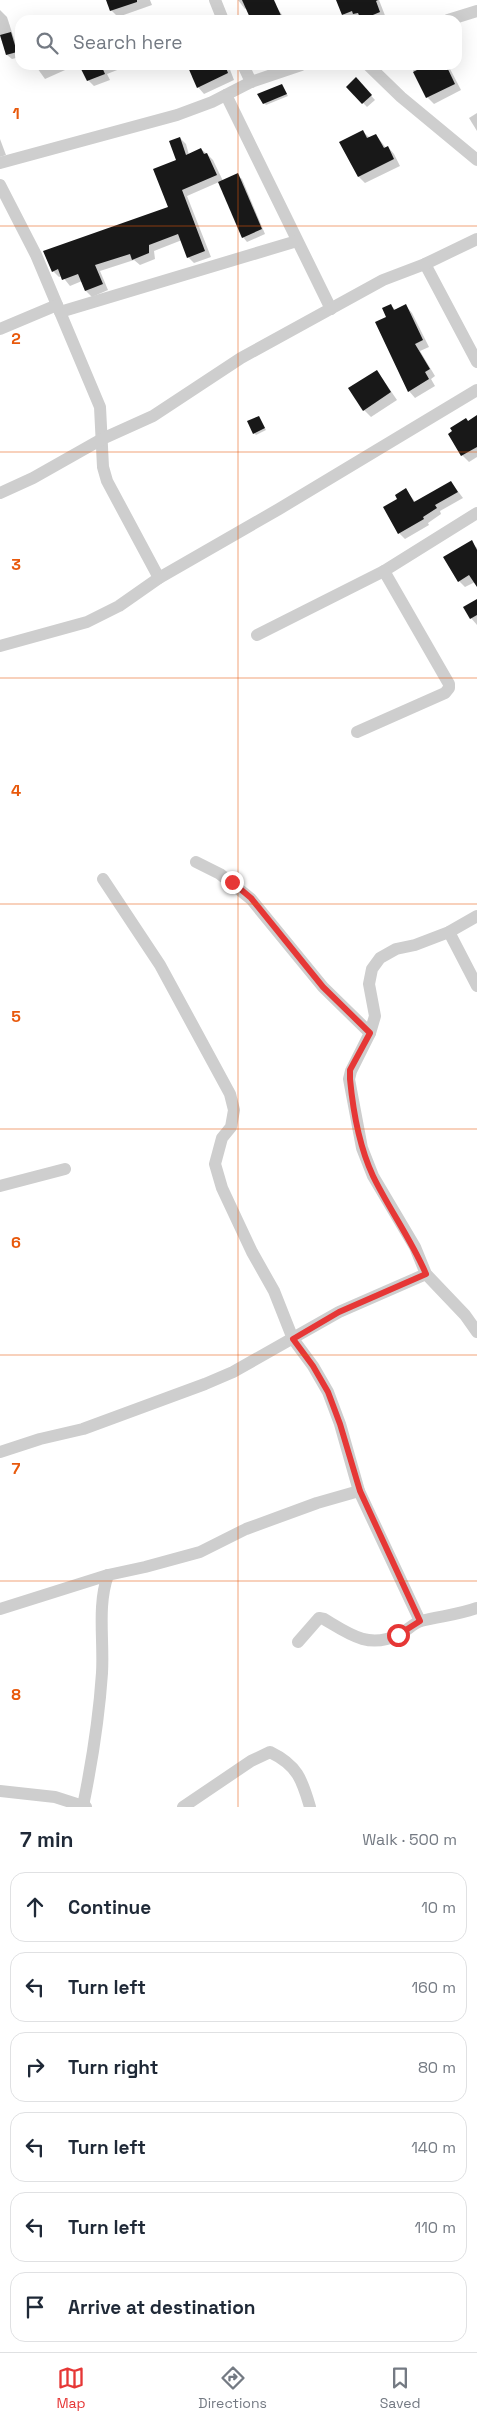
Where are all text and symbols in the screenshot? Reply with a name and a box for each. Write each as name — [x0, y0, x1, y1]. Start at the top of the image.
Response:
search box — [15, 15, 462, 70]
icon: search — [33, 29, 61, 57]
text: Search here — [73, 30, 183, 55]
text: 1 — [12, 103, 20, 124]
text: 2 — [11, 328, 21, 349]
text: 3 — [11, 554, 21, 575]
text: 4 — [11, 780, 21, 801]
route end — [221, 871, 244, 894]
text: 5 — [11, 1006, 21, 1027]
text: 6 — [11, 1232, 21, 1253]
text: 7 — [12, 1458, 21, 1479]
route start — [387, 1624, 410, 1647]
text: 8 — [11, 1684, 21, 1705]
text: 7 min — [20, 1826, 73, 1853]
text: Walk · 500 m — [362, 1829, 457, 1850]
icon: ahead — [21, 1893, 49, 1921]
text: Continue — [68, 1895, 151, 1920]
text: 10 m — [421, 1897, 456, 1918]
icon: left — [21, 1973, 49, 2001]
text: Turn left — [68, 1975, 146, 2000]
text: 160 m — [411, 1977, 456, 1998]
icon: right — [21, 2053, 49, 2081]
text: Turn right — [68, 2055, 158, 2080]
text: 80 m — [418, 2057, 456, 2078]
icon: left — [21, 2133, 49, 2161]
text: Turn left — [68, 2135, 146, 2160]
text: 140 m — [411, 2137, 456, 2158]
icon: left — [21, 2213, 49, 2241]
text: Turn left — [68, 2215, 146, 2240]
text: 110 m — [414, 2217, 456, 2238]
icon: arrive — [21, 2293, 49, 2321]
text: Arrive at destination — [68, 2295, 256, 2320]
tab: Map — [56, 2364, 86, 2412]
tab: Directions — [198, 2364, 267, 2412]
tab: Saved — [380, 2364, 421, 2412]

